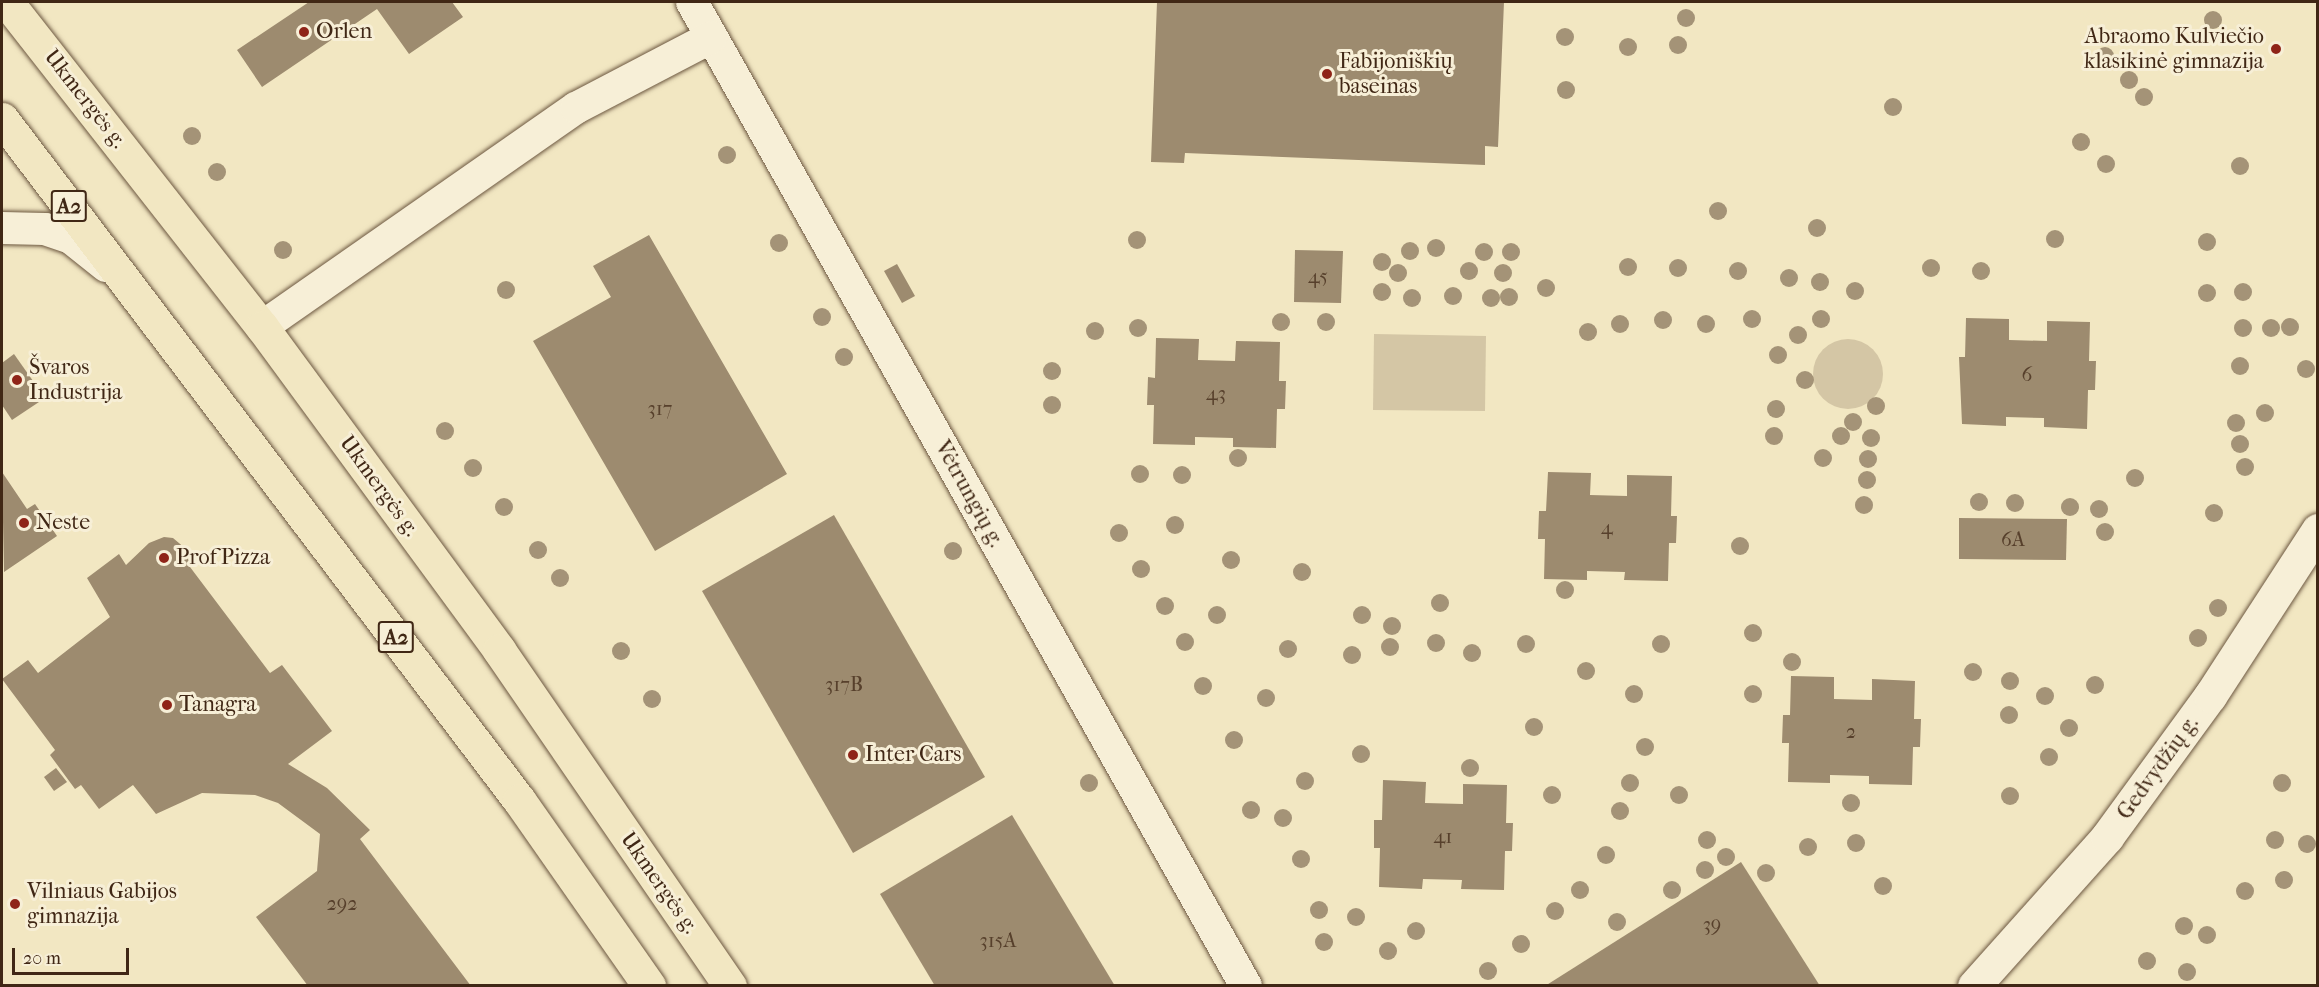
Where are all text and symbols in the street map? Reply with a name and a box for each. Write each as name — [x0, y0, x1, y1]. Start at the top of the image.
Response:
place label: Orlen — [316, 19, 372, 45]
place label: Abraomo Kulviečio klasikinė gimnazija — [2084, 23, 2264, 74]
marker: Orlen — [297, 25, 311, 39]
marker: Abraomo Kulviečio klasikinė gimnazija — [2269, 42, 2283, 56]
street label: Ukmergės g. — [38, 44, 132, 154]
place label: Fabijoniškių baseinas — [1339, 48, 1453, 100]
marker: Fabijoniškių baseinas — [1320, 67, 1334, 81]
road number: A2 — [50, 188, 88, 224]
house number: 45 — [1308, 264, 1328, 288]
place label: Švaros Industrija — [29, 354, 122, 406]
house number: 6 — [2022, 362, 2032, 386]
marker: Švaros Industrija — [10, 373, 24, 387]
house number: 43 — [1206, 381, 1226, 405]
house number: 317 — [648, 396, 672, 420]
street label: Ukmergės g. — [334, 430, 424, 542]
street label: Vėtrungių g. — [929, 436, 1009, 552]
place label: Neste — [36, 510, 90, 536]
house number: 4 — [1601, 515, 1613, 539]
marker: Neste — [17, 516, 31, 530]
house number: 6A — [2001, 527, 2025, 551]
place label: ProfPizza — [176, 545, 270, 571]
marker: ProfPizza — [157, 551, 171, 565]
road number: A2 — [376, 619, 416, 655]
house number: 317B — [825, 672, 863, 696]
place label: Tanagra — [179, 692, 257, 718]
marker: Tanagra — [160, 698, 174, 712]
street label: Gedvydžių g. — [2112, 711, 2204, 825]
house number: 2 — [1846, 719, 1856, 743]
place label: Inter Cars — [865, 742, 961, 768]
marker: Inter Cars — [846, 748, 860, 762]
house number: 41 — [1434, 824, 1452, 848]
street label: Ukmergės g. — [614, 827, 704, 939]
place label: Vilniaus Gabijos gimnazija — [27, 878, 177, 930]
house number: 292 — [326, 891, 358, 915]
marker: Vilniaus Gabijos gimnazija — [8, 897, 22, 911]
house number: 39 — [1703, 912, 1721, 936]
house number: 315A — [980, 928, 1016, 952]
scale bar — [15, 936, 132, 974]
text: 20 m — [23, 948, 61, 969]

